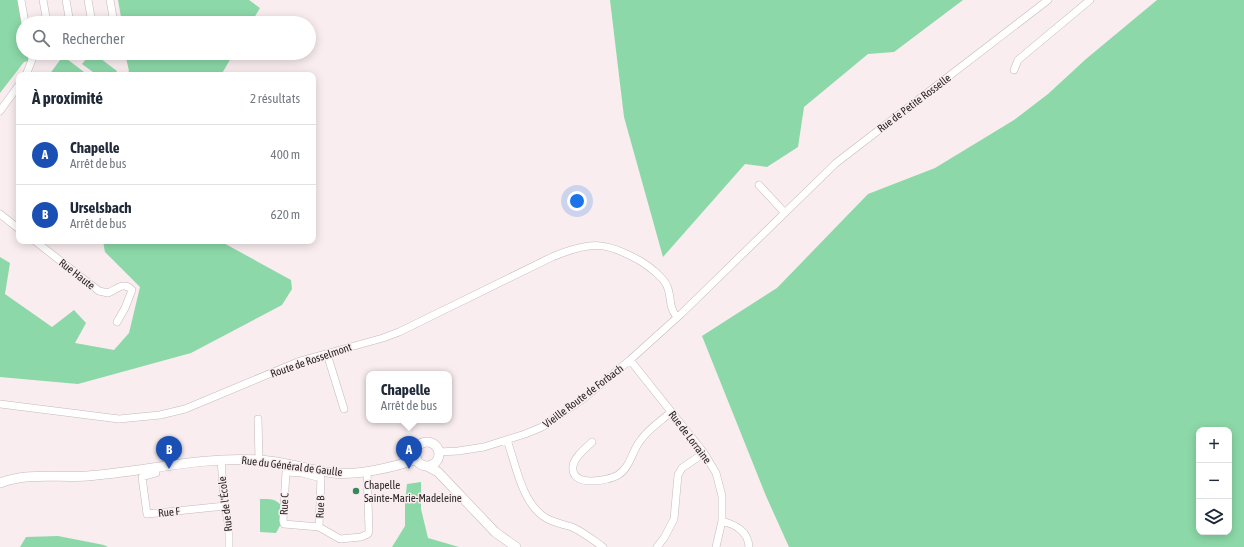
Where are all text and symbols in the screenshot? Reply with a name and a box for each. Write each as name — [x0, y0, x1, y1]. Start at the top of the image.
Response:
search box — [16, 16, 316, 60]
icon: search — [30, 27, 52, 49]
text: Rechercher — [62, 30, 124, 47]
street label: Rue de Petite Rosselle — [875, 72, 953, 134]
text: À proximité — [32, 88, 103, 108]
text: 2 résultats — [250, 91, 300, 106]
text: Chapelle — [70, 139, 120, 156]
text: A — [42, 147, 48, 162]
text: 400 m — [271, 147, 300, 162]
text: Arrêt de bus — [70, 156, 126, 171]
your location — [567, 191, 587, 211]
text: Urselsbach — [70, 199, 132, 216]
text: B — [42, 207, 48, 222]
text: 620 m — [271, 207, 300, 222]
text: Arrêt de bus — [70, 216, 126, 231]
street label: Rue Haute — [57, 256, 97, 292]
street label: Route de Rosselmont — [269, 340, 353, 380]
street label: Vieille Route de Forbach — [541, 362, 625, 430]
popup — [366, 371, 452, 423]
text: Chapelle — [381, 381, 430, 398]
text: Arrêt de bus — [381, 398, 437, 413]
street label: Rue de Lorraine — [666, 408, 714, 466]
map controls — [1196, 427, 1232, 535]
button: + — [1196, 427, 1232, 463]
pin: B — [156, 436, 182, 469]
pin: A — [396, 436, 422, 469]
street label: Rue du Général de Gaulle — [241, 454, 343, 478]
button: − — [1196, 463, 1232, 499]
street label: Rue de l'École — [216, 476, 234, 532]
place label: Chapelle Sainte-Marie-Madeleine — [364, 479, 462, 504]
marker: Chapelle Sainte-Marie-Madeleine — [351, 486, 361, 496]
street label: Rue C — [277, 493, 291, 515]
street label: Rue B — [314, 495, 326, 518]
button: layers — [1196, 499, 1232, 535]
street label: Rue F — [158, 505, 181, 519]

